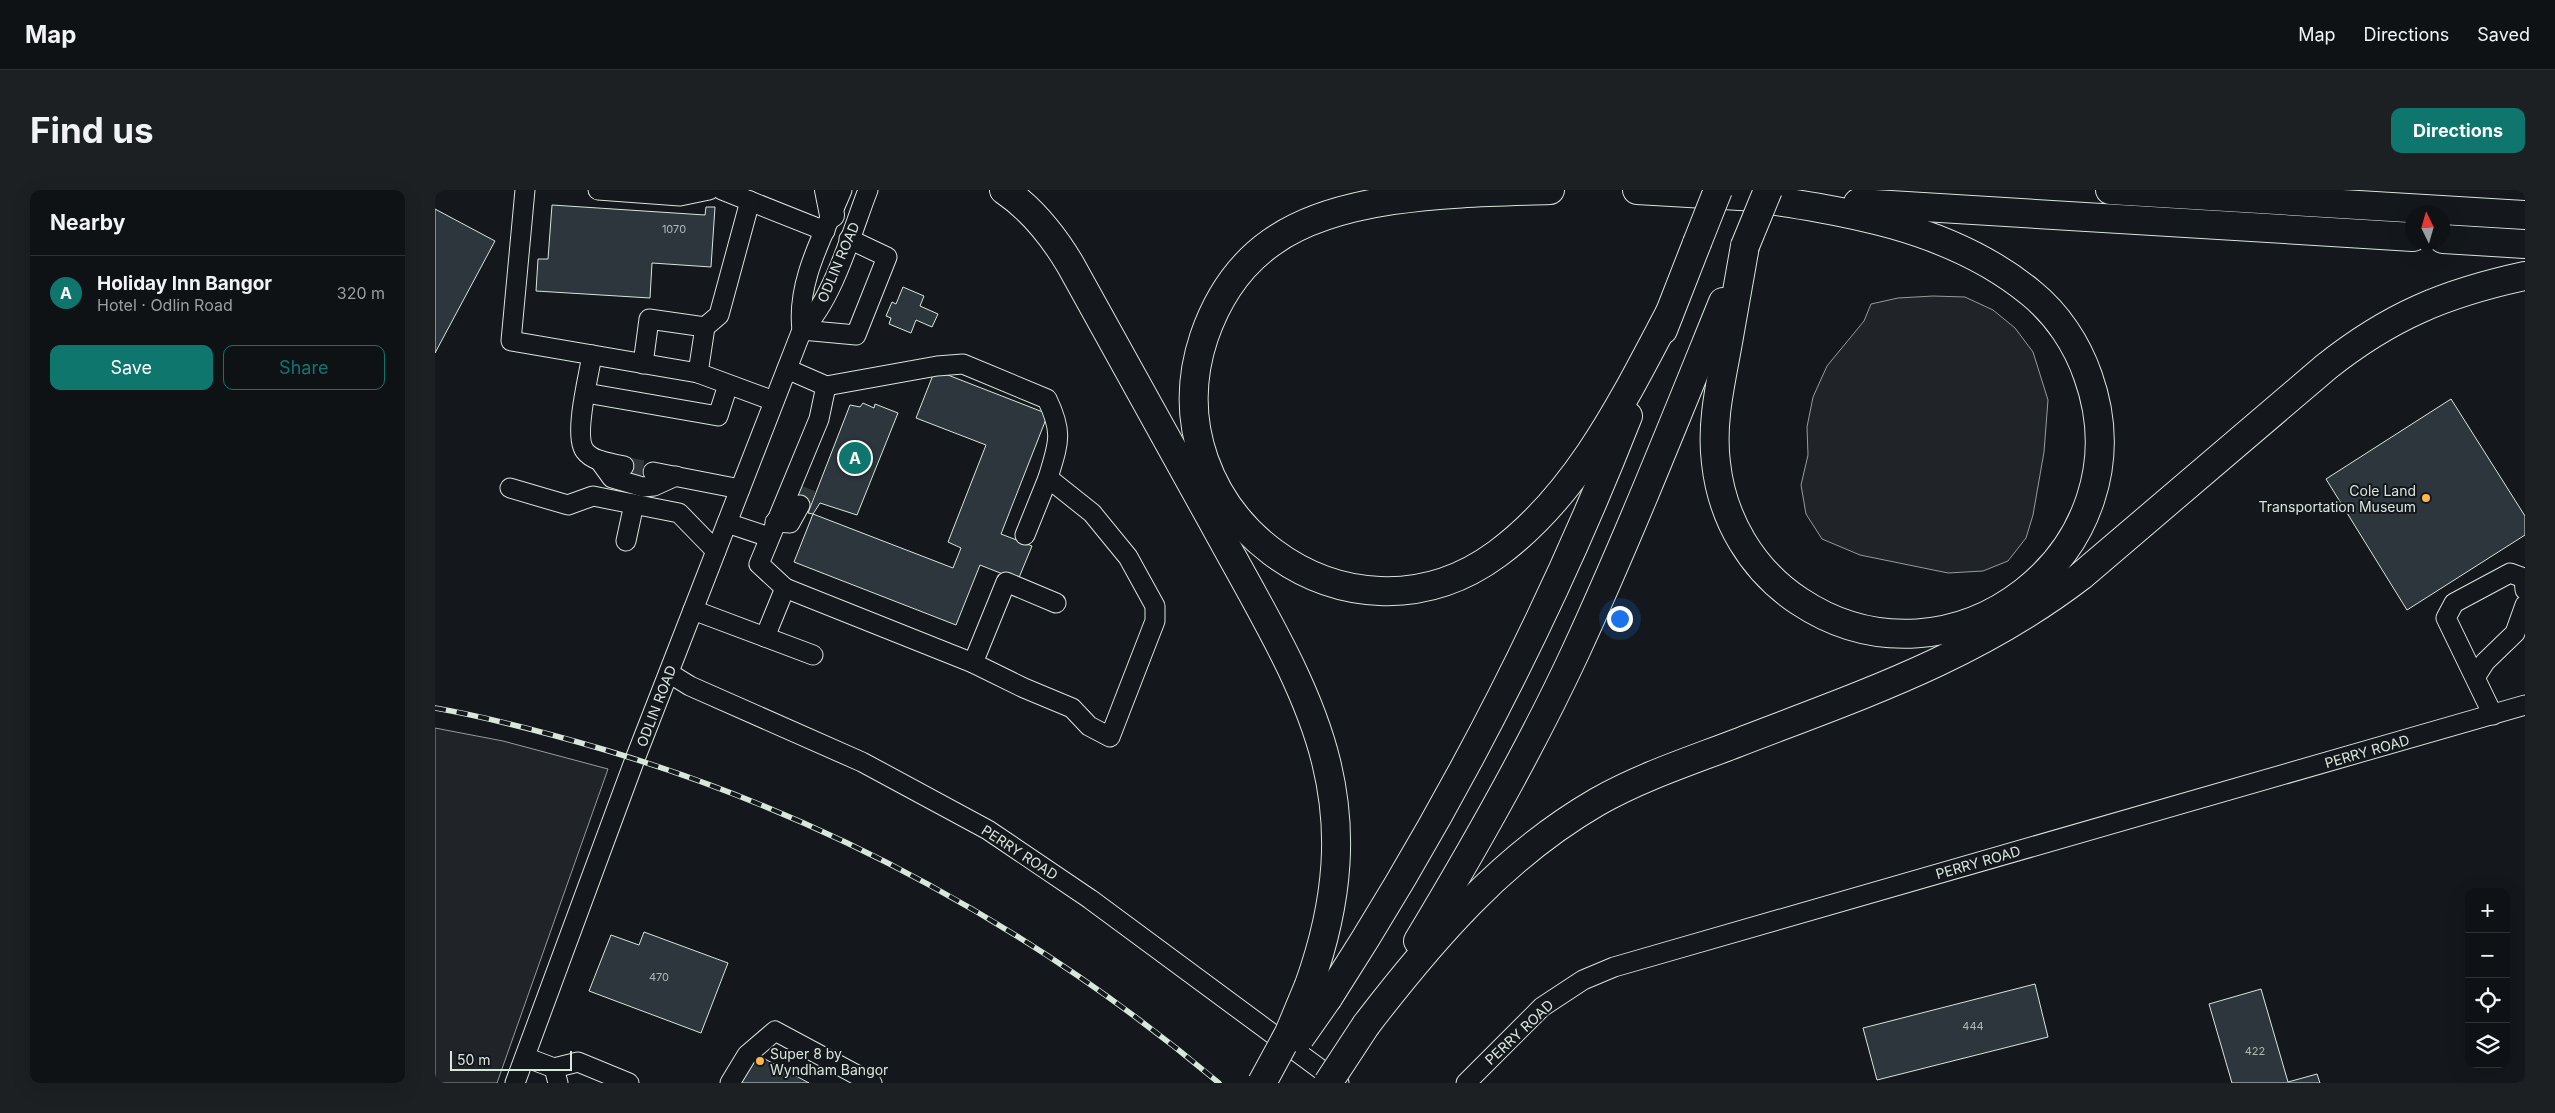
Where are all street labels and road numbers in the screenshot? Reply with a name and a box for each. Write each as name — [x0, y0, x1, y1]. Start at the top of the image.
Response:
street label: ODLIN ROAD — [813, 219, 863, 305]
street label: ODLIN ROAD — [633, 663, 679, 749]
street label: PERRY ROAD — [2323, 731, 2411, 771]
street label: PERRY ROAD — [979, 821, 1061, 883]
street label: PERRY ROAD — [1934, 842, 2022, 882]
street label: PERRY ROAD — [1481, 996, 1557, 1068]

